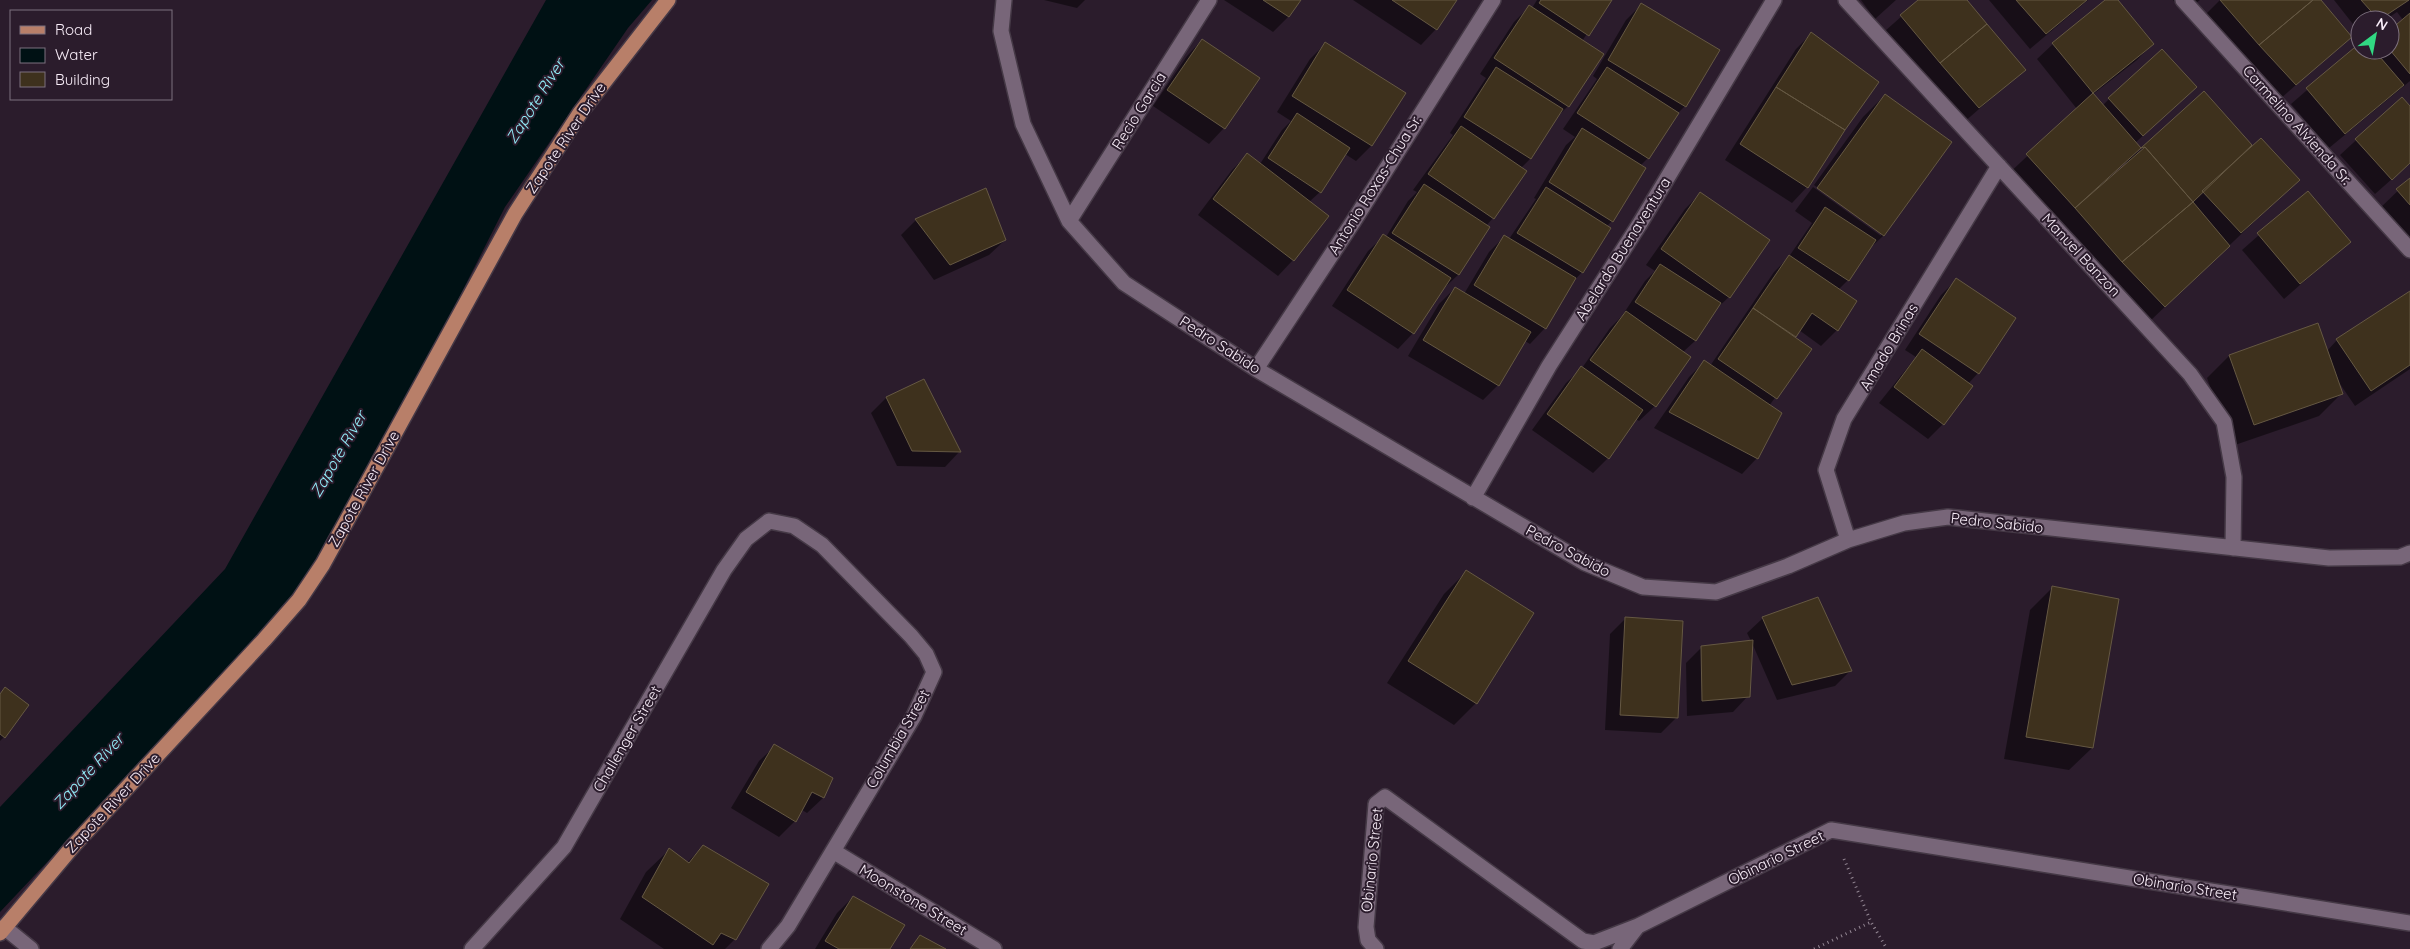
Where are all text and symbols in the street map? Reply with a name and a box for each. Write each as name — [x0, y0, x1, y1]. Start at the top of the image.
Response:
legend — [10, 10, 172, 100]
north arrow — [2350, 10, 2400, 60]
text: N — [2373, 14, 2391, 34]
text: Road — [55, 20, 92, 39]
text: Water — [55, 45, 98, 64]
water label: Zapote River — [501, 54, 570, 147]
street label: Carmelino Alvienda Sr. — [2239, 61, 2356, 188]
street label: Recio Garcia — [1107, 68, 1170, 153]
text: Building — [55, 70, 110, 89]
street label: Zapote River Drive — [521, 78, 610, 197]
street label: Antonio Roxas-Chua Sr. — [1324, 111, 1425, 258]
street label: Abelardo Buenaventura — [1571, 174, 1674, 324]
street label: Manuel Banzon — [2038, 209, 2125, 300]
street label: Amado Brinas — [1855, 300, 1922, 394]
street label: Pedro Sabido — [1176, 311, 1264, 378]
water label: Zapote River — [305, 406, 372, 501]
street label: Zapote River Drive — [324, 427, 403, 550]
street label: Pedro Sabido — [1950, 508, 2044, 537]
street label: Pedro Sabido — [1523, 520, 1614, 581]
street label: Challenger Street — [588, 682, 665, 795]
street label: Columbia Street — [862, 686, 934, 792]
water label: Zapote River — [48, 728, 129, 813]
street label: Zapote River Drive — [61, 749, 164, 857]
street label: Obinario Street — [1357, 807, 1386, 913]
street label: Obinario Street — [1725, 826, 1827, 889]
street label: Moonstone Street — [856, 860, 971, 939]
street label: Obinario Street — [2132, 869, 2238, 904]

